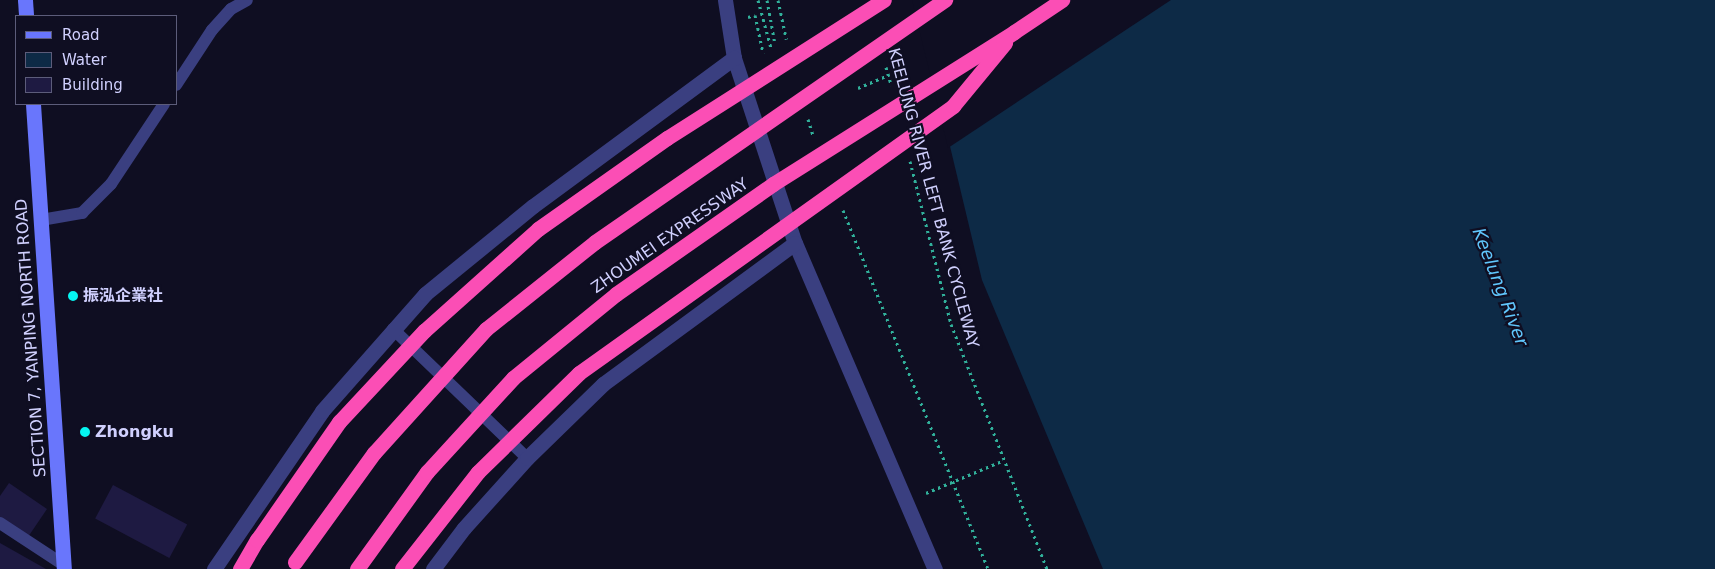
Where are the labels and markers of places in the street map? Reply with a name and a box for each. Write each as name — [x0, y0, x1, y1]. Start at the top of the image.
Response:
place label: 振泓企業社 — [83, 286, 163, 306]
marker: 振泓企業社 — [67, 290, 79, 302]
place label: Zhongku — [95, 422, 174, 442]
marker: Zhongku — [79, 426, 91, 438]

